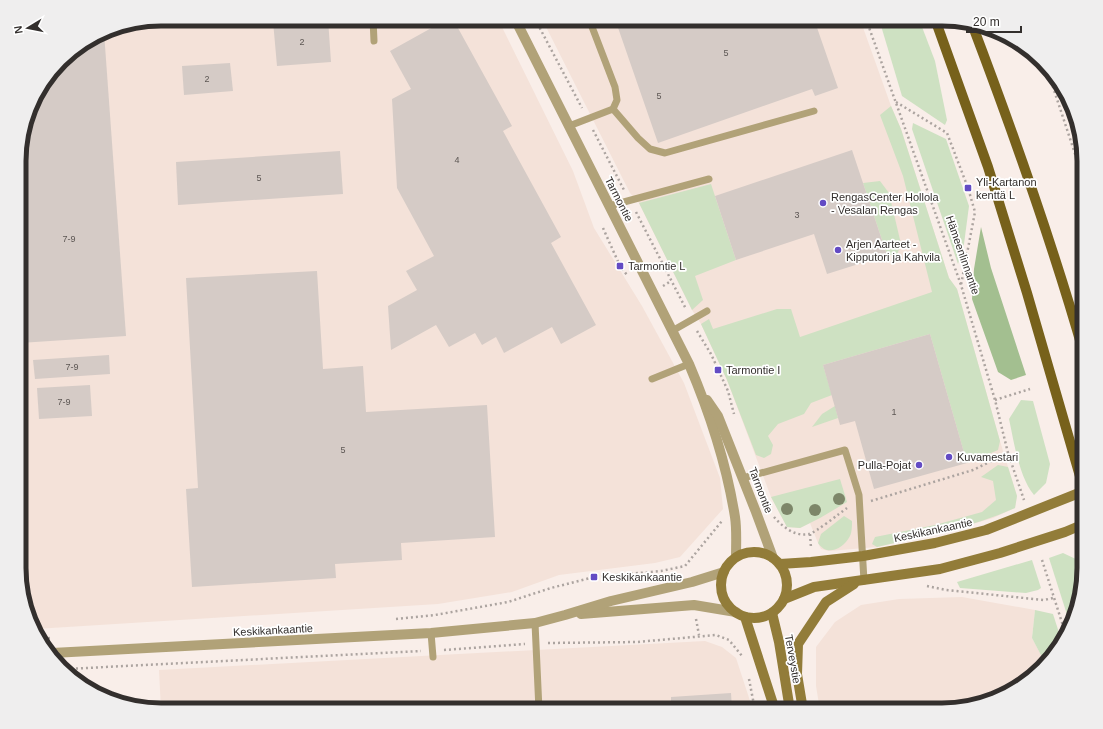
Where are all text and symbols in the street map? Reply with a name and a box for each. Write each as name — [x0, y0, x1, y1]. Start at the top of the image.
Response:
north arrow — [8, 8, 48, 48]
scale bar — [967, 8, 1021, 34]
text: 20 m — [973, 15, 1000, 29]
text: N — [12, 25, 25, 35]
house number: 2 — [299, 37, 305, 47]
house number: 5 — [723, 48, 729, 58]
house number: 2 — [204, 74, 210, 84]
house number: 5 — [656, 91, 662, 101]
house number: 4 — [454, 155, 460, 165]
house number: 5 — [256, 173, 262, 183]
street label: Tarmontie — [603, 175, 635, 223]
place label: Yli-Kartanon kenttä L — [976, 176, 1037, 201]
marker: Yli-Kartanon kenttä L — [963, 183, 973, 193]
place label: RengasCenter Hollola - Vesalan Rengas — [831, 191, 939, 216]
marker: RengasCenter Hollola - Vesalan Rengas — [818, 198, 828, 208]
house number: 3 — [794, 210, 800, 220]
street label: Hämeenlinnantie — [944, 214, 982, 296]
house number: 7-9 — [62, 234, 76, 244]
place label: Arjen Aarteet - Kipputori ja Kahvila — [846, 238, 941, 263]
marker: Arjen Aarteet - Kipputori ja Kahvila — [833, 245, 843, 255]
place label: Tarmontie L — [628, 260, 685, 272]
marker: Tarmontie L — [615, 261, 625, 271]
house number: 7-9 — [65, 362, 79, 372]
place label: Tarmontie I — [726, 364, 780, 376]
marker: Tarmontie I — [713, 365, 723, 375]
house number: 7-9 — [57, 397, 71, 407]
house number: 1 — [891, 407, 897, 417]
house number: 5 — [340, 445, 346, 455]
place label: Kuvamestari — [957, 451, 1018, 463]
marker: Kuvamestari — [944, 452, 954, 462]
place label: Pulla-Pojat — [858, 459, 911, 471]
marker: Pulla-Pojat — [914, 460, 924, 470]
street label: Tarmontie — [747, 465, 775, 515]
street label: Keskikankaantie — [893, 516, 973, 544]
place label: Keskikankaantie — [602, 571, 682, 583]
marker: Keskikankaantie — [589, 572, 599, 582]
street label: Keskikankaantie — [233, 622, 313, 638]
street label: Terveystie — [783, 634, 803, 684]

